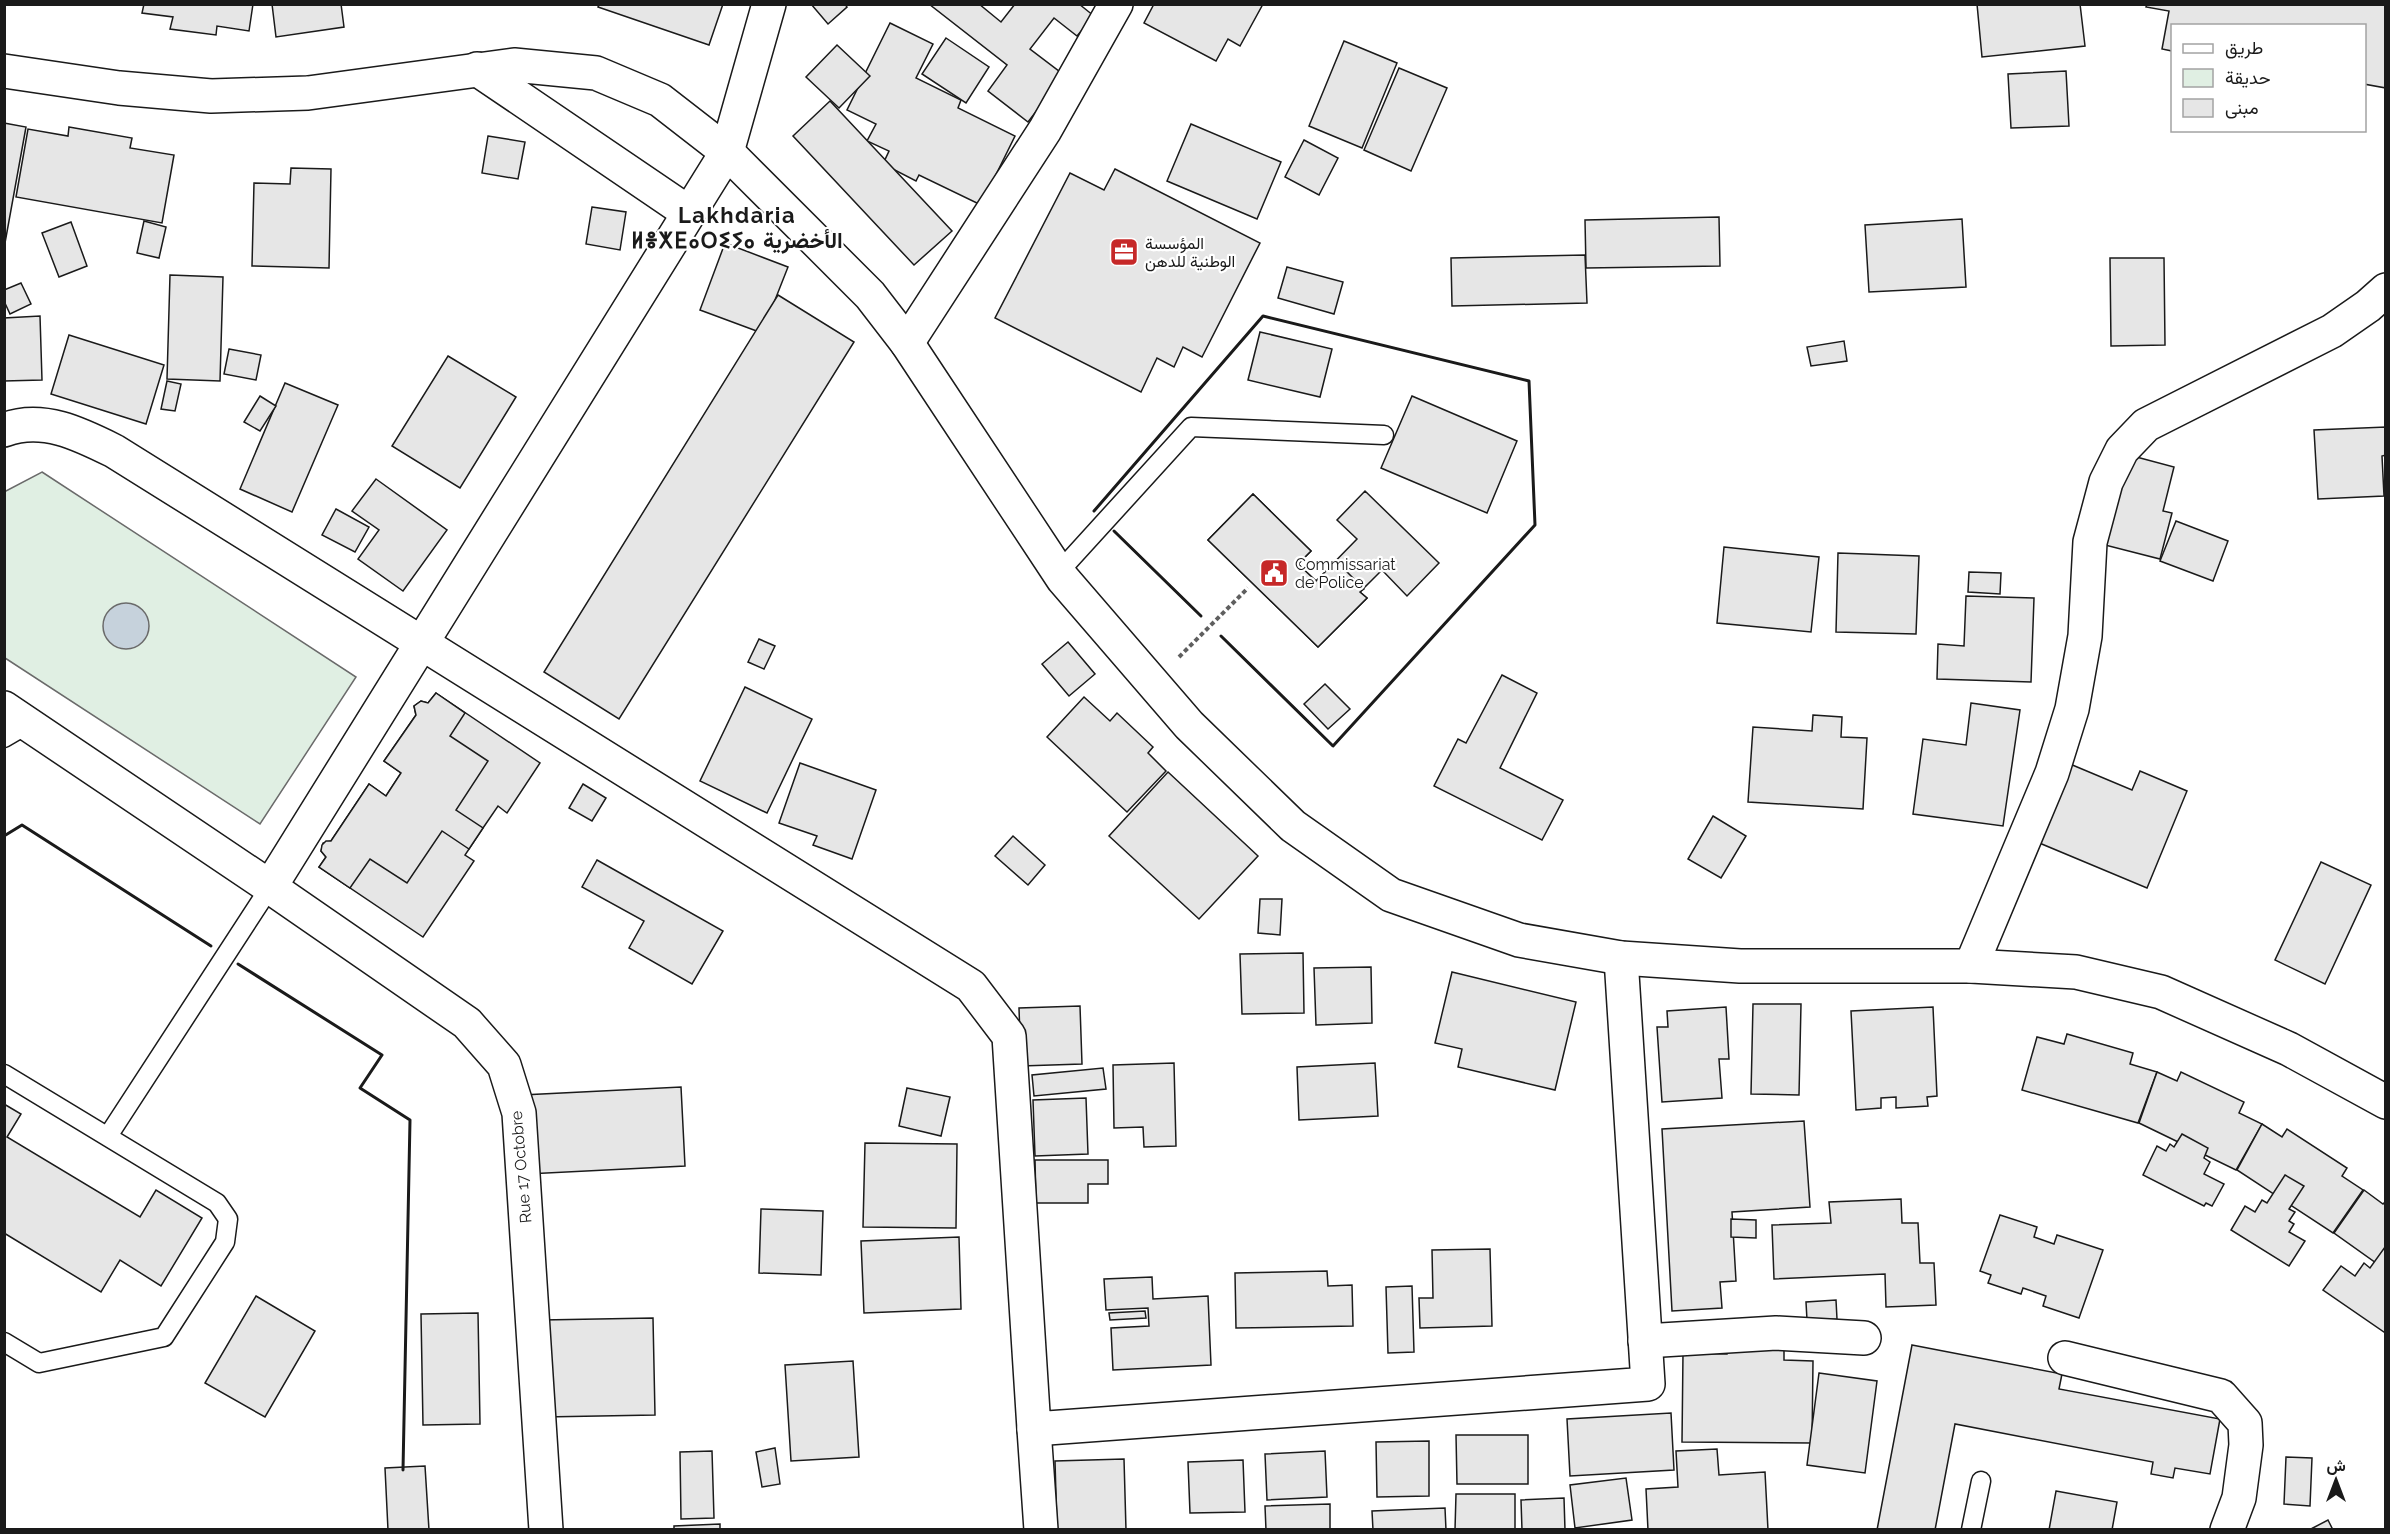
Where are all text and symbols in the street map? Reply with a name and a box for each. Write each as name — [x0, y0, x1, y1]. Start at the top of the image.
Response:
legend — [2171, 24, 2366, 132]
text: طريق — [2225, 37, 2263, 59]
text: حديقة — [2225, 67, 2271, 88]
text: مبنى — [2225, 97, 2259, 119]
district label: Lakhdaria ⵍⴻⵅⴹⴰⵔⵉⵢⴰ الأخضرية — [631, 202, 843, 254]
place label: المؤسسة الوطنية للدهن — [1145, 234, 1235, 272]
office icon: المؤسسة الوطنية للدهن — [1108, 236, 1140, 268]
place label: Commissariat de Police — [1295, 555, 1396, 592]
public building icon: Commissariat de Police — [1258, 557, 1290, 589]
street label: Rue 17 Octobre — [507, 1110, 535, 1224]
north arrow — [2306, 1450, 2366, 1510]
text: ش — [2326, 1456, 2346, 1475]

